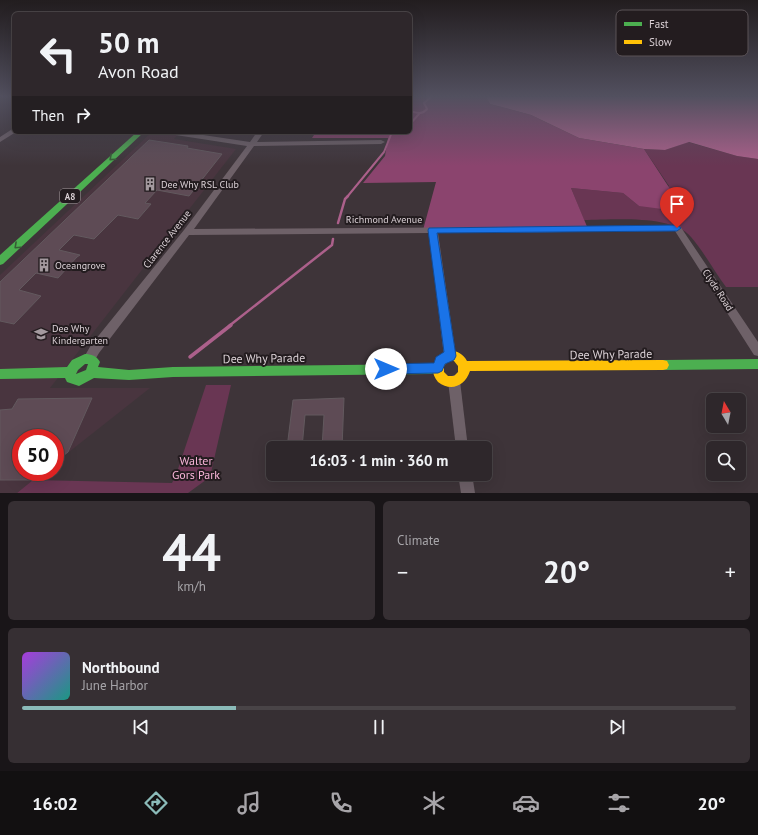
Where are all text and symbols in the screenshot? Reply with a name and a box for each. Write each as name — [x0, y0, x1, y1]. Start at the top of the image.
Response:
legend — [616, 10, 748, 56]
text: Fast — [649, 17, 669, 31]
text: 50 m — [98, 24, 159, 61]
icon: left — [32, 28, 84, 80]
text: Slow — [649, 35, 672, 49]
text: Avon Road — [98, 60, 179, 83]
icon: right — [72, 104, 94, 126]
text: Then — [32, 106, 64, 125]
one-way arrow — [110, 153, 117, 160]
building icon: Dee Why RSL Club — [142, 176, 158, 192]
place label: Dee Why RSL Club — [161, 178, 239, 191]
pin — [660, 187, 694, 228]
road number: A8 — [60, 189, 80, 203]
icon: arrive — [666, 193, 688, 215]
street label: Clarence Avenue — [140, 207, 194, 271]
street label: Richmond Avenue — [346, 213, 422, 226]
one-way arrow — [14, 241, 22, 249]
building icon: Oceangrove — [36, 257, 52, 273]
place label: Oceangrove — [55, 259, 105, 272]
street label: Clyde Road — [700, 267, 736, 313]
place label: Dee Why Kindergarten — [52, 322, 108, 347]
school or university icon: Dee Why Kindergarten — [33, 326, 49, 342]
street label: Dee Why Parade — [570, 346, 652, 362]
position arrow — [365, 348, 407, 390]
street label: Dee Why Parade — [223, 350, 305, 366]
north arrow — [706, 393, 746, 433]
map controls — [706, 393, 746, 481]
speed limit sign: 50 — [12, 429, 64, 481]
button: search — [706, 441, 746, 481]
text: 16:03 · 1 min · 360 m — [310, 451, 448, 470]
park label: Walter Gors Park — [172, 453, 220, 482]
text: 44 — [162, 518, 221, 585]
text: Climate — [397, 532, 440, 549]
text: 20° — [543, 552, 590, 591]
text: − — [397, 558, 408, 586]
text: + — [725, 558, 736, 586]
text: km/h — [177, 578, 206, 595]
text: Northbound — [82, 658, 159, 677]
text: June Harbor — [82, 677, 148, 694]
icon: previous — [130, 716, 152, 738]
icon: pause — [368, 716, 390, 738]
icon: next — [606, 716, 628, 738]
icon: directions — [142, 789, 170, 817]
icon: music — [235, 789, 263, 817]
icon: phone — [327, 789, 355, 817]
icon: climate — [420, 789, 448, 817]
icon: car — [512, 789, 540, 817]
icon: filters — [605, 789, 633, 817]
text: 16:02 — [32, 792, 78, 815]
text: 20° — [697, 792, 726, 815]

